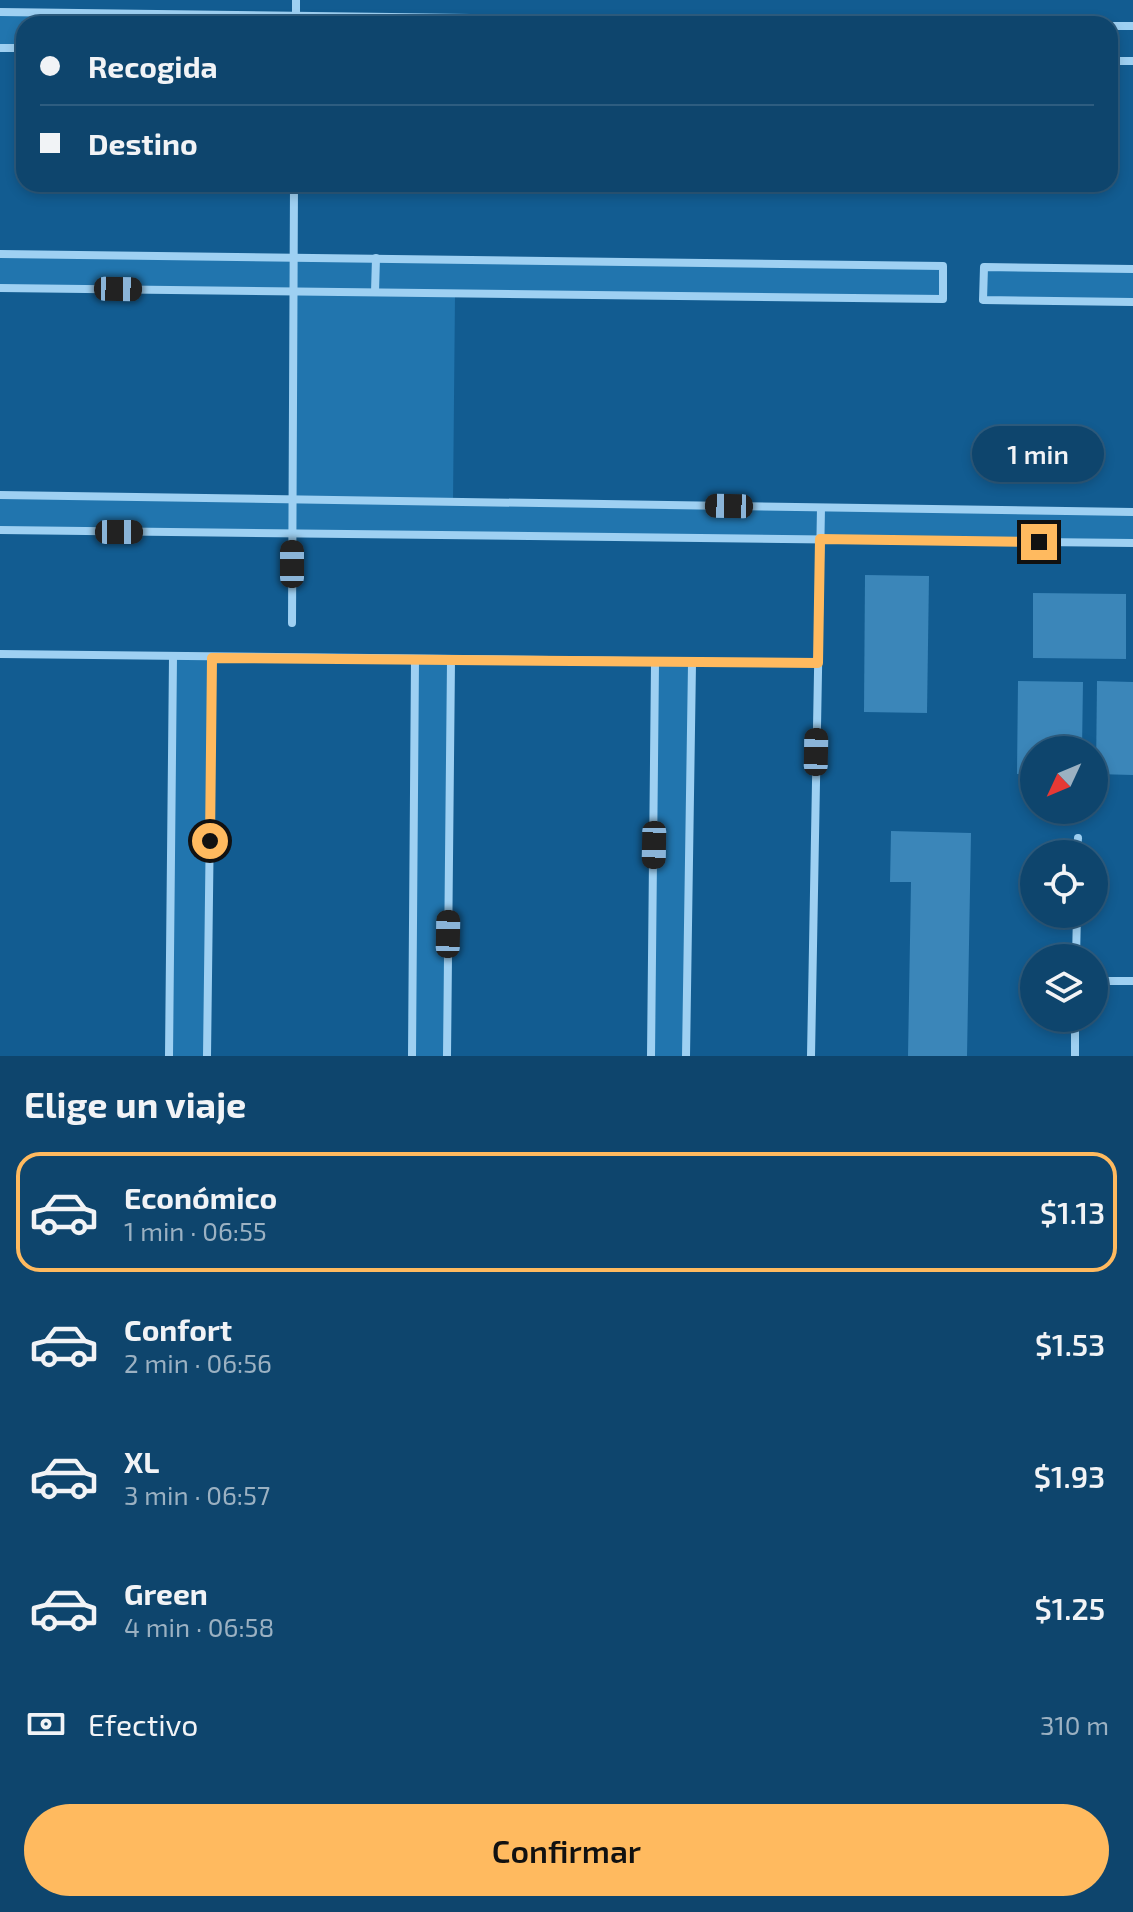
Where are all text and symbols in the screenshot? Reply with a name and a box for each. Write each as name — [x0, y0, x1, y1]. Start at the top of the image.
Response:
text: Recogida — [88, 48, 218, 84]
text: Destino — [88, 125, 198, 161]
car — [94, 277, 142, 301]
callout: 1 min — [973, 426, 1105, 482]
text: 1 min — [1007, 438, 1069, 469]
car — [705, 494, 753, 518]
car — [95, 520, 143, 544]
route end — [1021, 524, 1057, 560]
car — [280, 540, 304, 588]
car — [804, 728, 828, 776]
north arrow — [1020, 736, 1108, 824]
map controls — [1020, 736, 1108, 1032]
car — [642, 821, 666, 869]
route start — [192, 823, 228, 859]
button: locate — [1020, 840, 1108, 928]
car — [436, 910, 460, 958]
button: layers — [1020, 944, 1108, 1032]
text: Elige un viaje — [24, 1082, 246, 1125]
icon: car — [28, 1176, 100, 1248]
text: Económico — [124, 1179, 277, 1215]
text: $1.13 — [1040, 1194, 1105, 1230]
text: 1 min · 06:55 — [124, 1215, 267, 1246]
icon: car — [28, 1308, 100, 1380]
text: Confort — [124, 1311, 232, 1347]
text: $1.53 — [1035, 1326, 1105, 1362]
text: 2 min · 06:56 — [124, 1347, 272, 1378]
icon: car — [28, 1440, 100, 1512]
text: XL — [124, 1443, 159, 1479]
text: $1.93 — [1034, 1458, 1105, 1494]
text: 3 min · 06:57 — [124, 1479, 270, 1510]
icon: car — [28, 1572, 100, 1644]
text: Green — [124, 1575, 208, 1611]
text: $1.25 — [1035, 1590, 1105, 1626]
text: 4 min · 06:58 — [124, 1611, 274, 1642]
icon: cash — [24, 1702, 68, 1746]
text: Efectivo — [88, 1706, 198, 1742]
text: 310 m — [1040, 1709, 1109, 1740]
button: Confirmar — [24, 1804, 1109, 1896]

